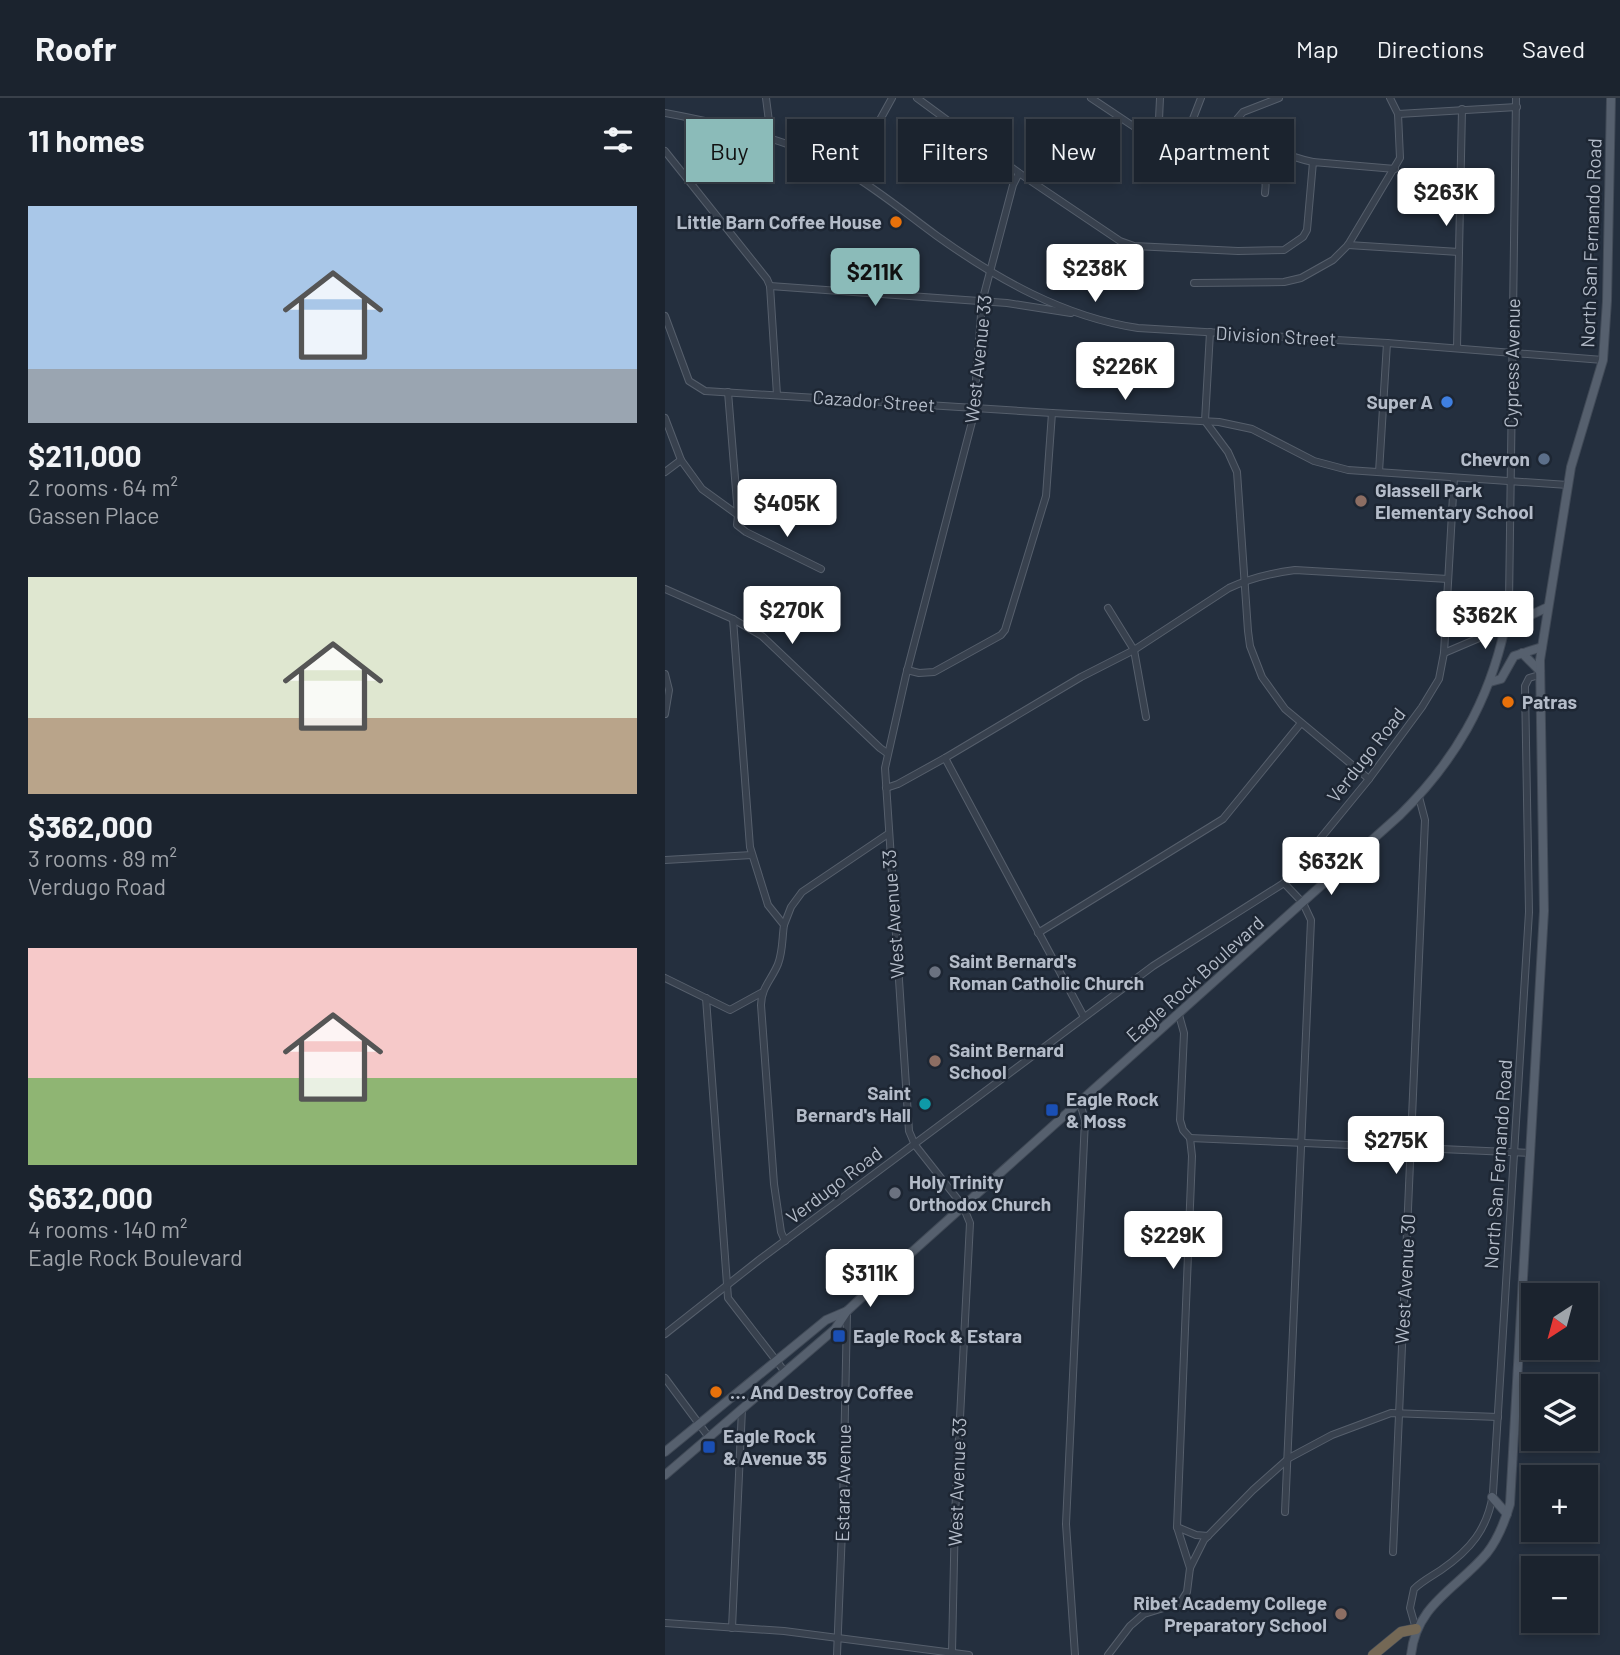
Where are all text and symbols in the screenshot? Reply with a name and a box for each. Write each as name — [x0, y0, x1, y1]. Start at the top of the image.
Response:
text: Roofr — [35, 28, 117, 68]
text: Map — [1296, 34, 1339, 63]
text: Directions — [1377, 34, 1484, 63]
text: Saved — [1522, 34, 1585, 63]
chip: Buy — [686, 119, 773, 182]
chip: Rent — [787, 119, 884, 182]
chip: Filters — [898, 119, 1012, 182]
chip: New — [1026, 119, 1120, 182]
chip: Apartment — [1134, 119, 1294, 182]
icon: filters — [599, 121, 637, 159]
text: 11 homes — [28, 122, 145, 158]
street label: North San Fernando Road — [1575, 138, 1606, 348]
pin: $263K — [1397, 169, 1495, 228]
text: $263K — [1413, 177, 1479, 205]
place label: Little Barn Coffee House — [677, 210, 882, 233]
marker: Little Barn Coffee House — [888, 214, 904, 230]
pin: $238K — [1046, 244, 1144, 304]
pin: $211K — [826, 248, 924, 308]
icon: home — [270, 252, 396, 378]
text: $238K — [1063, 253, 1127, 281]
text: $211K — [847, 257, 903, 285]
street label: West Avenue 33 — [959, 293, 996, 424]
street label: Cypress Avenue — [1499, 298, 1524, 428]
street label: Division Street — [1215, 321, 1337, 350]
pin: $226K — [1076, 342, 1174, 402]
text: $226K — [1092, 351, 1158, 379]
street label: Cazador Street — [812, 385, 936, 416]
place label: Super A — [1366, 390, 1433, 413]
marker: Super A — [1439, 394, 1455, 410]
text: $211,000 — [28, 437, 142, 473]
place label: Chevron — [1460, 447, 1530, 470]
marker: Chevron — [1536, 451, 1552, 467]
text: 2 rooms · 64 m² — [28, 473, 178, 501]
place label: Glassell Park Elementary School — [1375, 478, 1533, 523]
pin: $405K — [738, 480, 836, 539]
text: $405K — [754, 488, 820, 516]
marker: Glassell Park Elementary School — [1353, 493, 1369, 509]
text: Gassen Place — [28, 501, 160, 529]
pin: $270K — [743, 587, 841, 646]
pin: $362K — [1436, 592, 1534, 651]
text: $270K — [760, 595, 824, 623]
text: $362K — [1452, 600, 1518, 628]
icon: home — [270, 623, 396, 749]
place label: Patras — [1522, 690, 1577, 713]
marker: Patras — [1500, 694, 1516, 710]
street label: Verdugo Road — [1321, 703, 1410, 807]
text: $362,000 — [28, 808, 153, 844]
pin: $632K — [1282, 838, 1380, 897]
text: 3 rooms · 89 m² — [28, 844, 177, 872]
text: $632K — [1298, 846, 1364, 874]
street label: West Avenue 33 — [877, 849, 908, 979]
text: Verdugo Road — [28, 872, 166, 900]
street label: Eagle Rock Boulevard — [1121, 911, 1268, 1046]
place label: Saint Bernard's Roman Catholic Church — [949, 949, 1144, 994]
marker: Saint Bernard's Roman Catholic Church — [927, 964, 943, 980]
icon: home — [270, 994, 396, 1120]
place label: Saint Bernard School — [949, 1038, 1064, 1083]
marker: Saint Bernard School — [927, 1053, 943, 1069]
street label: North San Fernando Road — [1479, 1059, 1516, 1269]
place label: Saint Bernard's Hall — [796, 1081, 911, 1126]
place label: Eagle Rock & Moss — [1066, 1087, 1159, 1132]
marker: Saint Bernard's Hall — [917, 1096, 933, 1112]
marker: Eagle Rock & Moss — [1044, 1102, 1060, 1118]
pin: $275K — [1347, 1116, 1445, 1176]
text: $275K — [1364, 1125, 1428, 1153]
street label: Verdugo Road — [781, 1141, 886, 1228]
place label: Holy Trinity Orthodox Church — [909, 1170, 1051, 1215]
text: $632,000 — [28, 1179, 153, 1215]
marker: Holy Trinity Orthodox Church — [887, 1185, 903, 1201]
pin: $229K — [1124, 1212, 1222, 1271]
street label: West Avenue 30 — [1390, 1213, 1419, 1345]
text: 4 rooms · 140 m² — [28, 1215, 188, 1243]
text: $229K — [1140, 1220, 1206, 1248]
text: Eagle Rock Boulevard — [28, 1243, 243, 1271]
pin: $311K — [821, 1250, 919, 1309]
text: $311K — [842, 1258, 898, 1286]
north arrow — [1521, 1283, 1598, 1360]
map controls — [1521, 1283, 1598, 1633]
place label: Eagle Rock & Estara — [853, 1324, 1022, 1347]
marker: Eagle Rock & Estara — [831, 1328, 847, 1344]
button: layers — [1521, 1374, 1598, 1451]
place label: … And Destroy Coffee — [730, 1380, 914, 1403]
marker: … And Destroy Coffee — [708, 1384, 724, 1400]
street label: West Avenue 33 — [943, 1417, 970, 1547]
place label: Eagle Rock & Avenue 35 — [723, 1424, 827, 1469]
street label: Estara Avenue — [830, 1424, 855, 1542]
marker: Eagle Rock & Avenue 35 — [701, 1439, 717, 1455]
button: + — [1521, 1465, 1598, 1542]
button: − — [1521, 1556, 1598, 1633]
place label: Ribet Academy College Preparatory School — [1133, 1591, 1327, 1636]
marker: Ribet Academy College Preparatory School — [1333, 1606, 1349, 1622]

